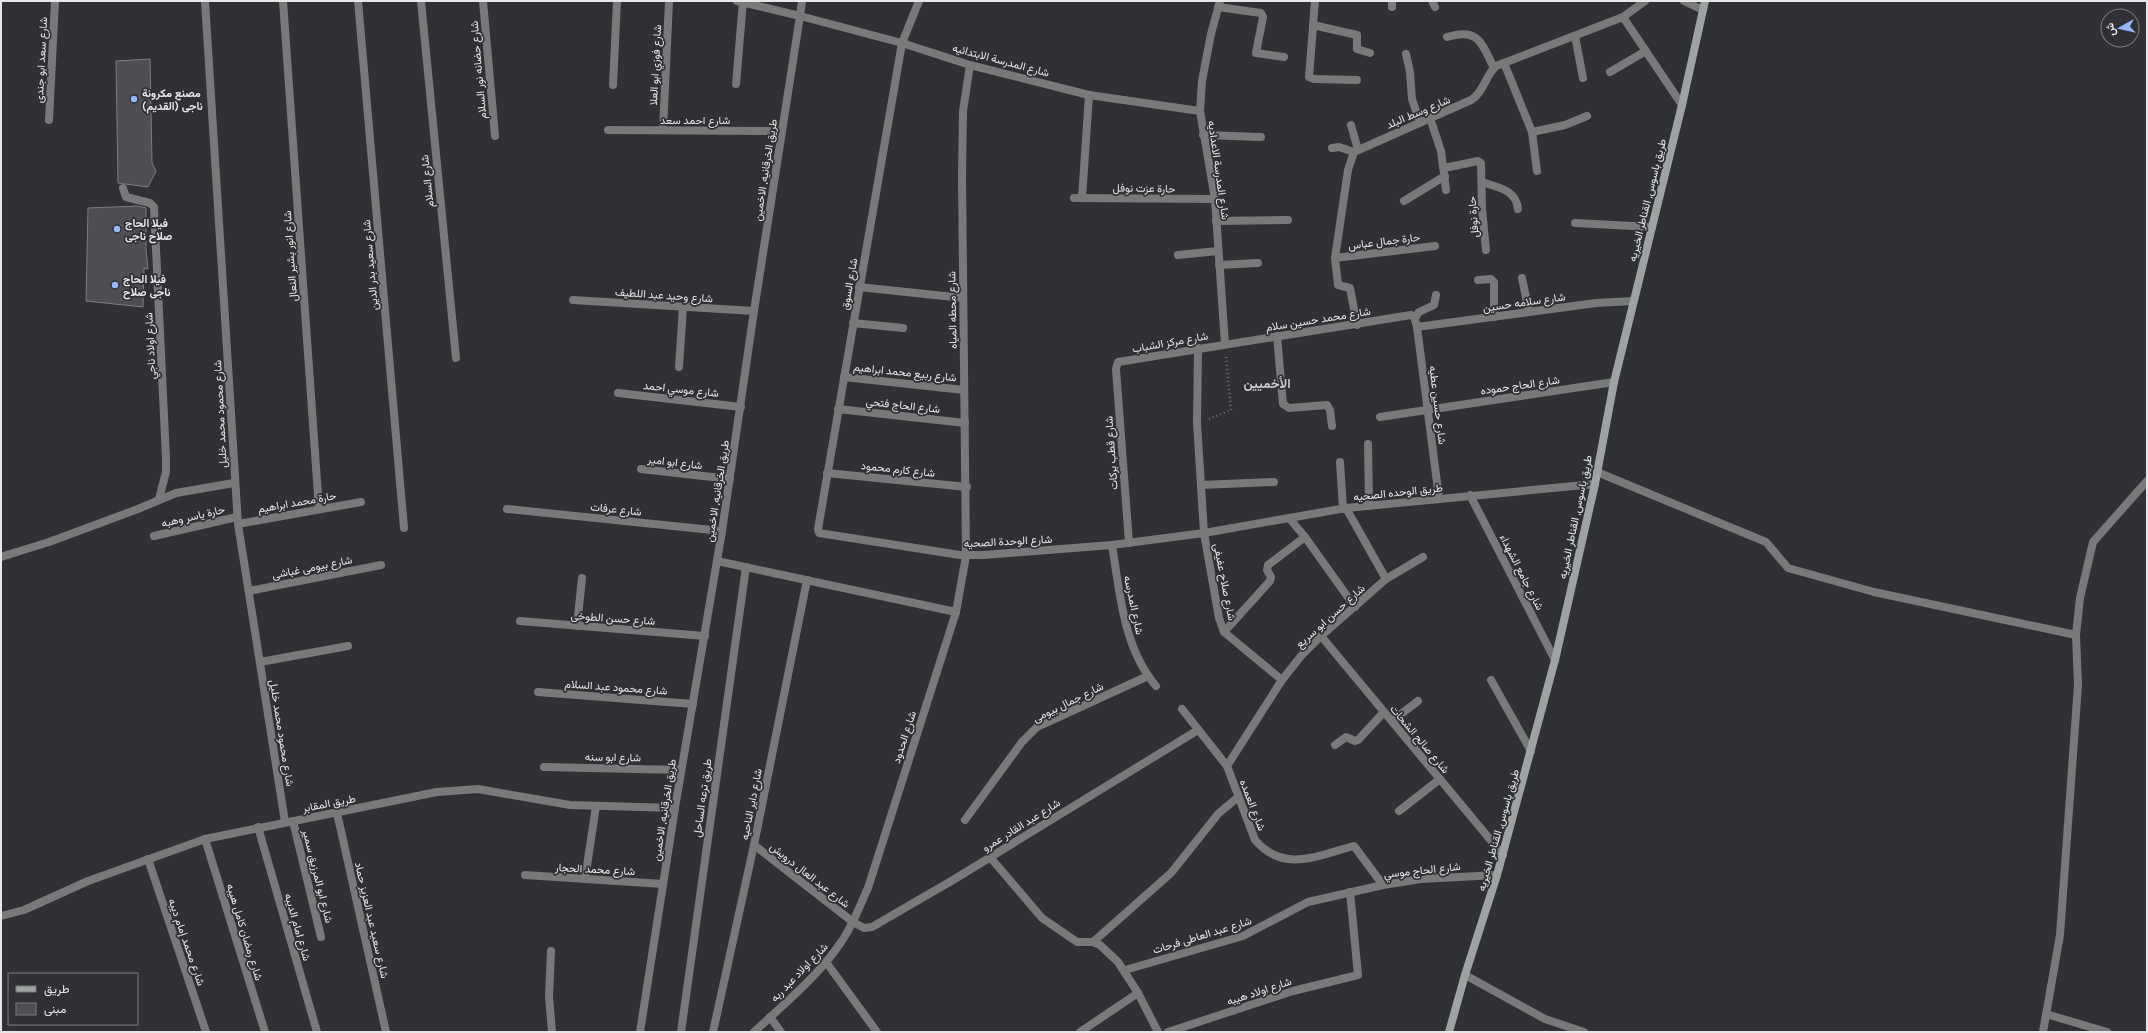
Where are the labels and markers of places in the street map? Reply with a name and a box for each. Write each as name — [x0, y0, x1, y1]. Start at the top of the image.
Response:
place label: مصنع مكرونة ناجى (القديم) — [142, 87, 203, 114]
marker: مصنع مكرونة ناجى (القديم) — [129, 94, 139, 104]
place label: فيلا الحاج صلاح ناجى — [125, 217, 172, 244]
marker: فيلا الحاج صلاح ناجى — [112, 224, 122, 234]
place label: فيلا الحاج ناجى صلاح — [123, 273, 170, 300]
marker: فيلا الحاج ناجى صلاح — [110, 280, 120, 290]

